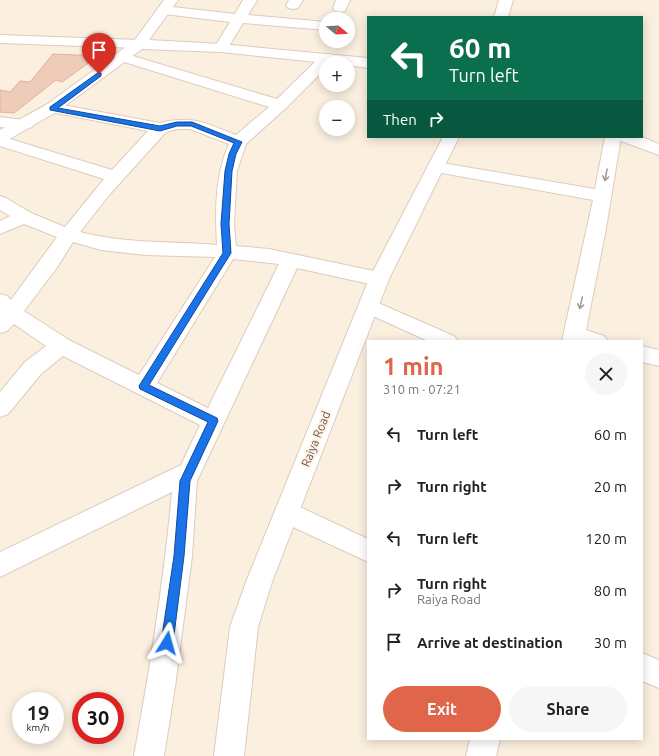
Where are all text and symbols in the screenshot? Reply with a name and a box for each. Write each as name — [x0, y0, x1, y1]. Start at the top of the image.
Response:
north arrow — [319, 12, 355, 48]
map controls — [319, 12, 355, 136]
icon: left — [383, 32, 435, 84]
text: 60 m — [449, 32, 511, 63]
pin — [82, 33, 116, 74]
icon: arrive — [88, 39, 110, 61]
button: + — [319, 56, 355, 92]
text: Turn left — [449, 65, 519, 85]
button: − — [319, 100, 355, 136]
icon: right — [425, 108, 447, 130]
text: Then — [383, 111, 417, 128]
one-way arrow — [602, 169, 610, 182]
one-way arrow — [577, 296, 585, 309]
text: 1 min — [383, 353, 444, 380]
button: close — [585, 353, 627, 395]
text: 310 m · 07:21 — [383, 382, 461, 396]
street label: Raiya Road — [298, 409, 333, 469]
icon: left — [383, 423, 405, 445]
text: Turn left — [417, 426, 478, 443]
text: 60 m — [594, 426, 627, 443]
icon: right — [383, 475, 405, 497]
text: Turn right — [417, 478, 487, 495]
text: 20 m — [594, 478, 627, 495]
icon: left — [383, 527, 405, 549]
text: Turn left — [417, 530, 478, 547]
text: 120 m — [585, 530, 627, 547]
text: Turn right — [417, 575, 487, 592]
icon: right — [383, 579, 405, 601]
text: 80 m — [594, 582, 627, 599]
text: Raiya Road — [417, 592, 481, 606]
position arrow — [146, 622, 188, 664]
icon: arrive — [383, 631, 405, 653]
text: Arrive at destination — [417, 634, 563, 651]
text: 30 m — [594, 634, 627, 651]
button: Exit — [383, 686, 501, 732]
button: Share — [509, 686, 627, 732]
speed limit sign: 30 — [72, 692, 124, 744]
text: 19 — [27, 701, 49, 724]
text: km/h — [26, 722, 50, 733]

